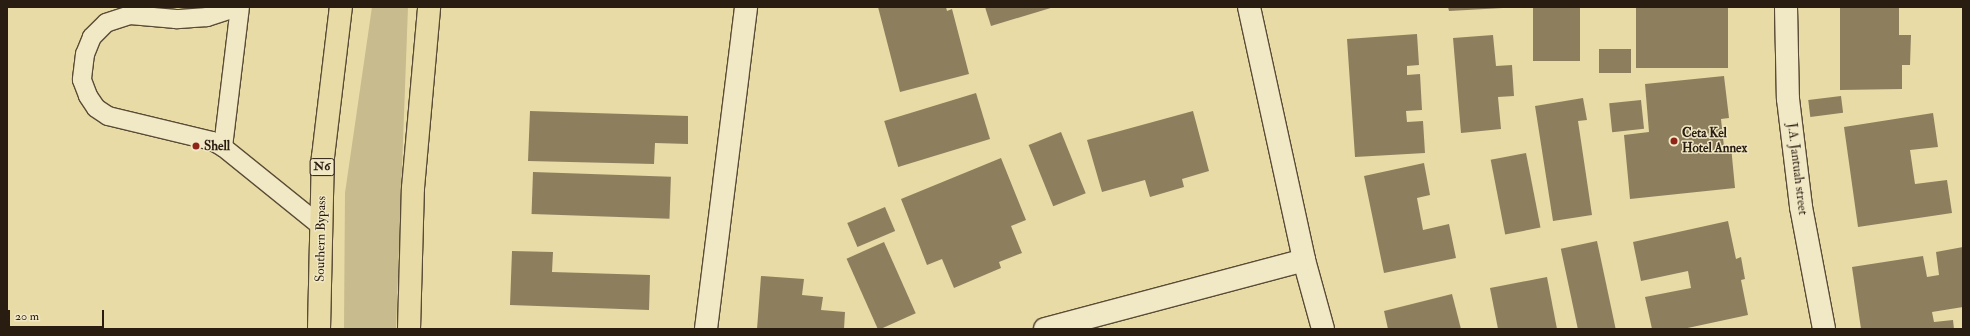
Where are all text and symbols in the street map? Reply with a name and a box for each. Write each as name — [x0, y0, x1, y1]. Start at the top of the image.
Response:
street label: J.A. Jantuah street — [1784, 122, 1810, 216]
place label: Ceta Kel Hotel Annex — [1682, 126, 1747, 157]
marker: Ceta Kel Hotel Annex — [1669, 136, 1679, 146]
place label: Shell — [204, 138, 230, 154]
marker: Shell — [191, 141, 201, 151]
road number: N6 — [309, 157, 335, 177]
street label: Southern Bypass — [312, 196, 330, 282]
scale bar — [10, 302, 106, 328]
text: 20 m — [15, 309, 39, 324]

